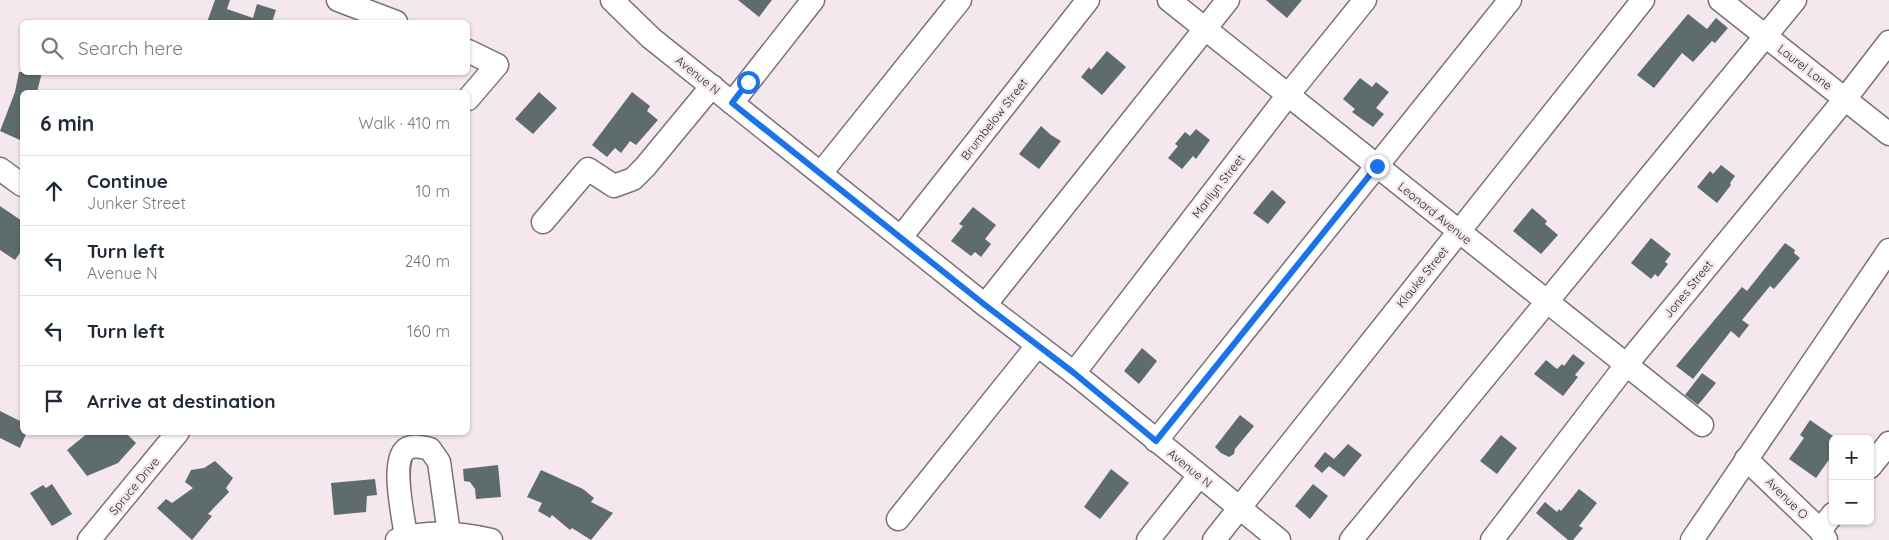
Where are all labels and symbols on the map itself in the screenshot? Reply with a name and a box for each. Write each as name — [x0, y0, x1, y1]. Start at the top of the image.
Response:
street label: Laurel Lane — [1775, 41, 1835, 93]
street label: Avenue N — [673, 52, 723, 98]
route start — [737, 71, 760, 94]
street label: Brumbelow Street — [958, 75, 1030, 163]
street label: Marilyn Street — [1188, 151, 1248, 221]
route end — [1366, 155, 1389, 178]
street label: Leonard Avenue — [1395, 179, 1475, 247]
street label: Klauke Street — [1393, 244, 1451, 310]
street label: Jones Street — [1660, 257, 1716, 321]
street label: Avenue N — [1165, 445, 1215, 491]
street label: Spruce Drive — [106, 454, 163, 518]
street label: Avenue O — [1763, 474, 1811, 522]

